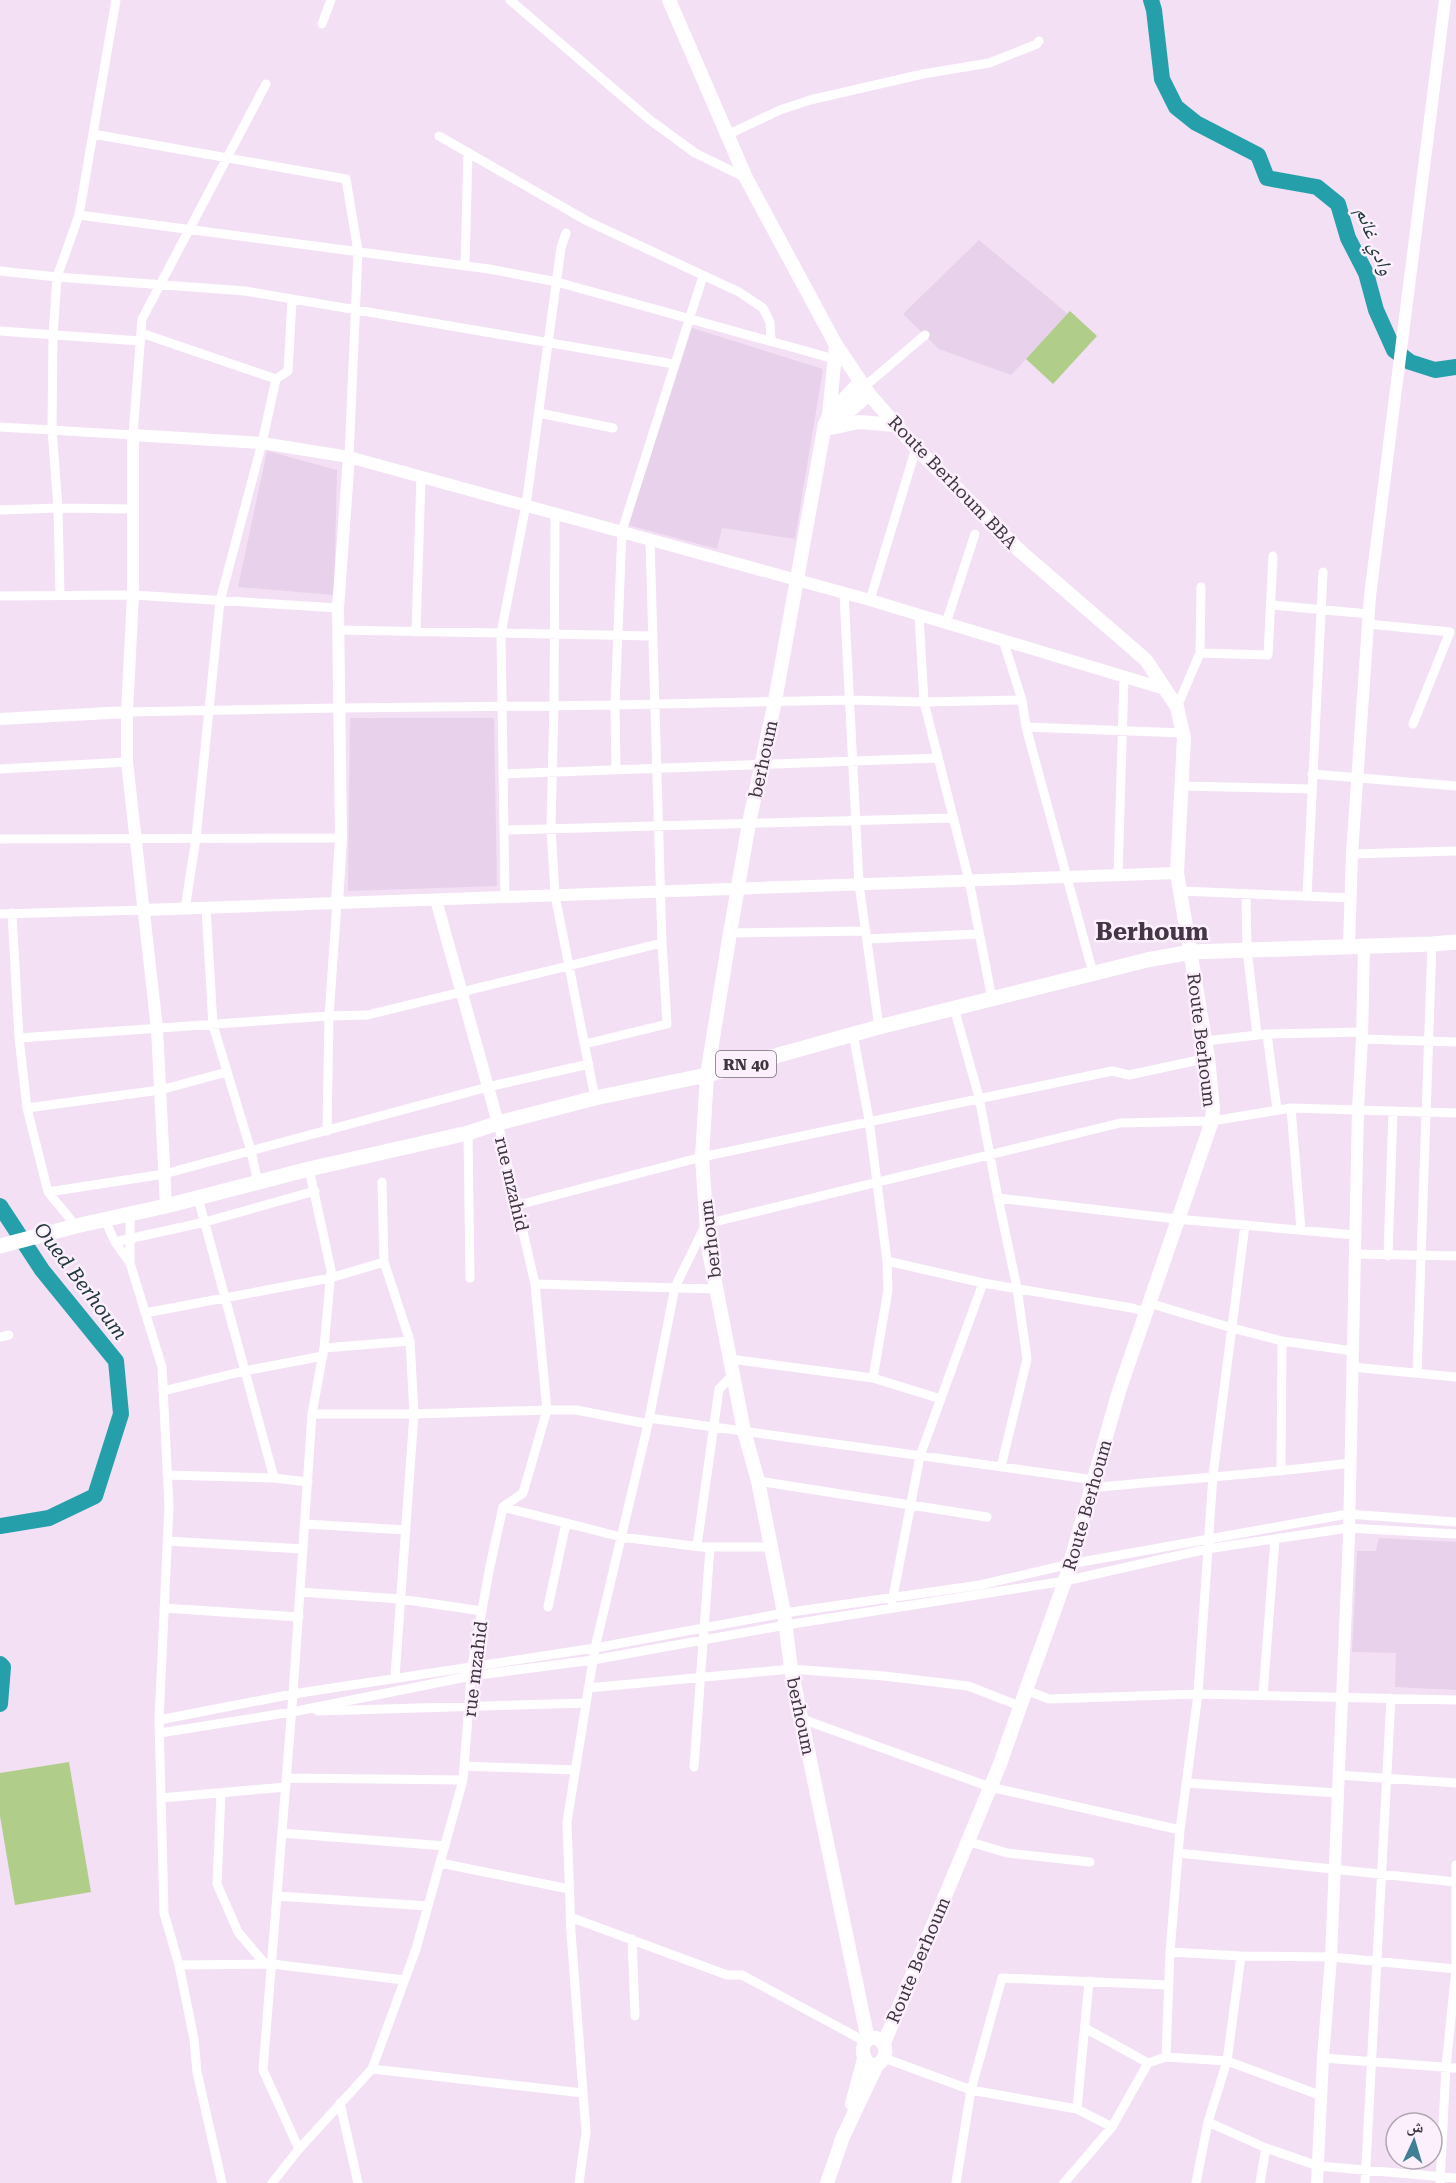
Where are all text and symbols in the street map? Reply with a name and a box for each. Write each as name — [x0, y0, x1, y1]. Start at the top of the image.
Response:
water label: وادي غانم — [1347, 204, 1399, 280]
street label: Route Berhoum BBA — [884, 411, 1022, 553]
street label: berhoum — [744, 718, 782, 800]
district label: Berhoum — [1096, 918, 1208, 946]
street label: Route Berhoum — [1183, 972, 1221, 1108]
road number: RN 40 — [716, 1051, 776, 1077]
street label: rue mzahid — [491, 1135, 533, 1234]
street label: berhoum — [695, 1198, 725, 1280]
water label: Oued Berhoum — [29, 1218, 133, 1344]
street label: Route Berhoum — [1058, 1437, 1116, 1573]
street label: rue mzahid — [459, 1619, 491, 1718]
street label: berhoum — [782, 1675, 820, 1757]
street label: Route Berhoum — [882, 1894, 954, 2026]
north arrow — [1384, 2111, 1444, 2171]
text: ش — [1406, 2116, 1424, 2137]

